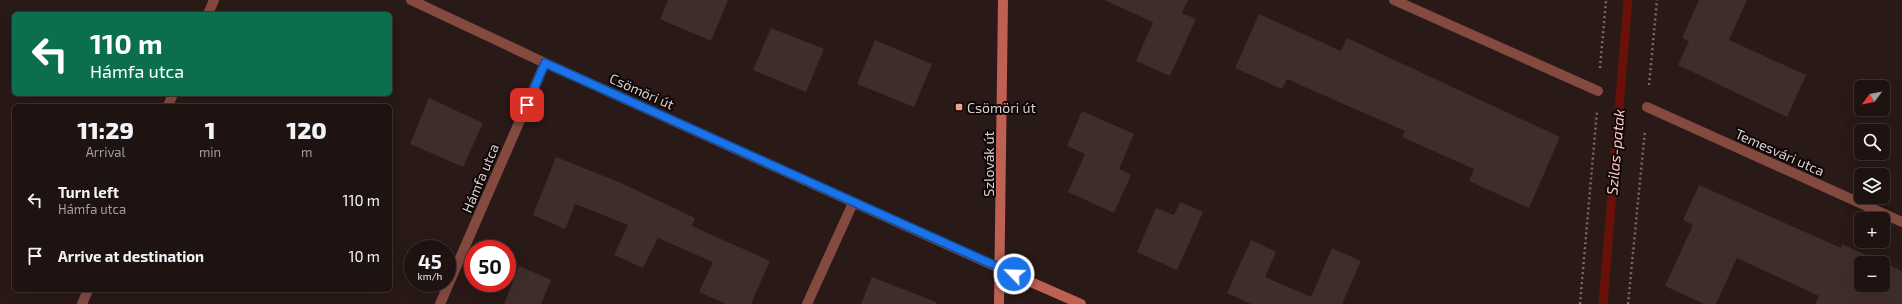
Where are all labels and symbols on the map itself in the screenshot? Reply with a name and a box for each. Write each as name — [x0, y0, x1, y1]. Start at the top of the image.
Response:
street label: Csömöri út — [607, 69, 677, 113]
north arrow — [1854, 80, 1890, 116]
pin — [510, 88, 544, 122]
place label: Csömöri út — [967, 99, 1036, 116]
marker: Csömöri út — [954, 102, 964, 112]
water label: Szilas-patak — [1602, 108, 1628, 196]
street label: Temesvári utca — [1733, 125, 1827, 179]
street label: Szlovák út — [980, 131, 997, 197]
street label: Hámfa utca — [458, 141, 502, 215]
speed limit sign: 50 — [464, 240, 516, 292]
position arrow — [993, 253, 1035, 295]

